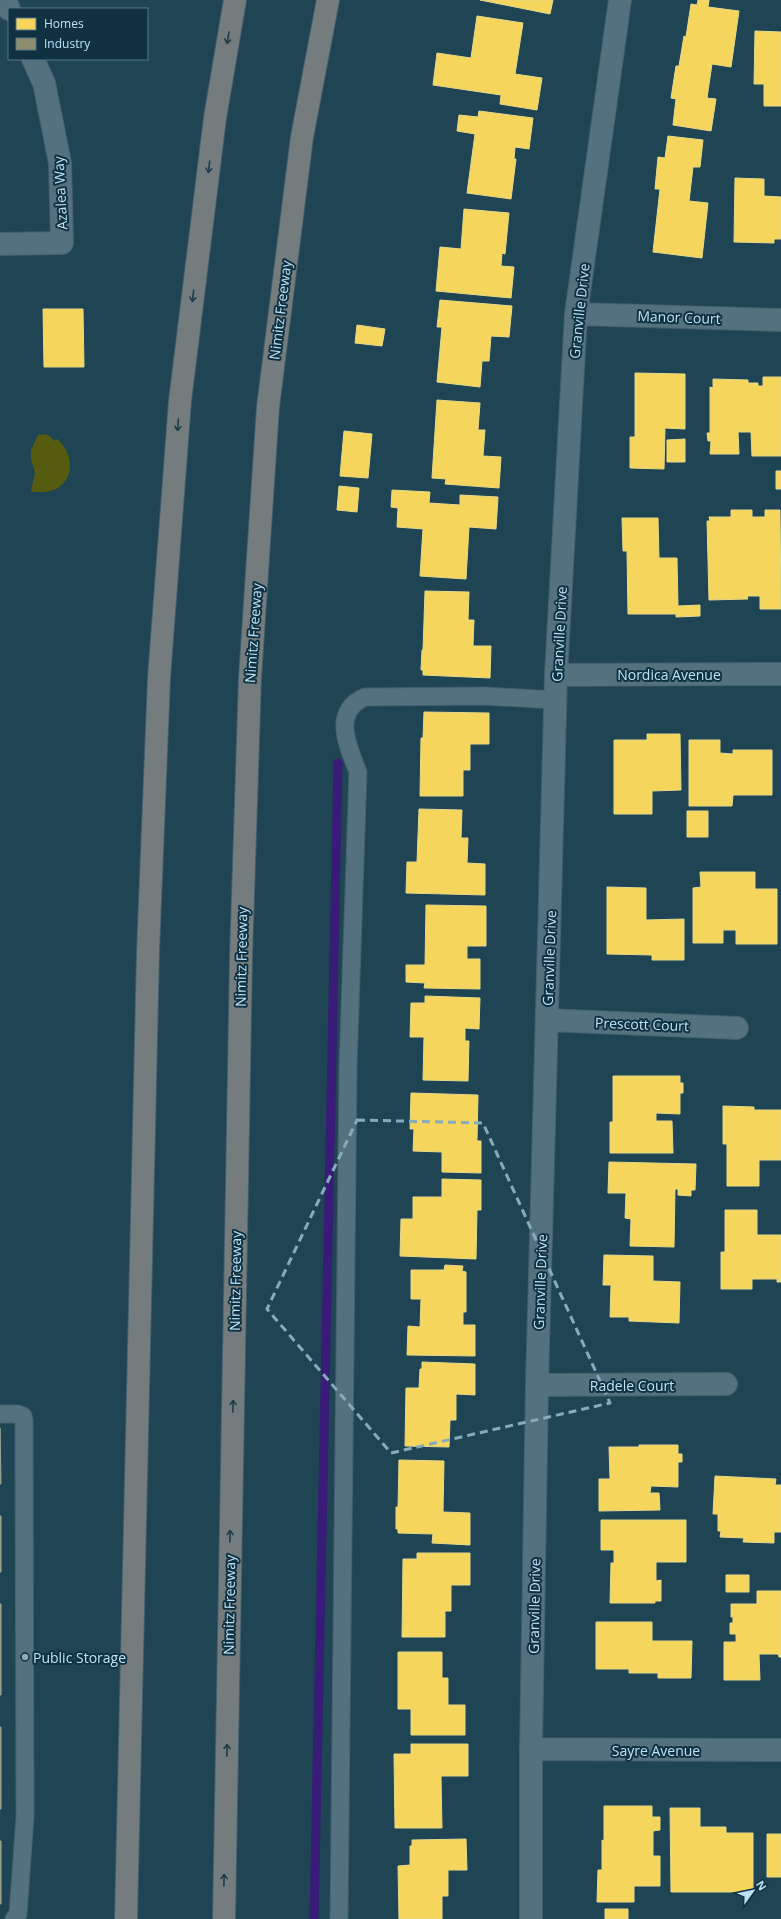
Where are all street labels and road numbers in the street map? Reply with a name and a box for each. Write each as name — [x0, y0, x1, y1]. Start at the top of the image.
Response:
street label: Azalea Way — [49, 155, 71, 230]
street label: Nimitz Freeway — [264, 258, 296, 361]
street label: Granville Drive — [565, 262, 593, 360]
street label: Manor Court — [637, 306, 721, 328]
street label: Nimitz Freeway — [240, 581, 266, 684]
street label: Granville Drive — [547, 586, 571, 682]
street label: Nordica Avenue — [617, 665, 721, 684]
street label: Nimitz Freeway — [231, 906, 251, 1007]
street label: Granville Drive — [538, 910, 560, 1006]
street label: Prescott Court — [595, 1013, 689, 1035]
street label: Nimitz Freeway — [225, 1230, 245, 1331]
street label: Granville Drive — [529, 1234, 551, 1330]
street label: Radele Court — [590, 1376, 674, 1395]
street label: Nimitz Freeway — [219, 1554, 239, 1655]
street label: Granville Drive — [524, 1558, 544, 1654]
street label: Sayre Avenue — [612, 1741, 700, 1760]

